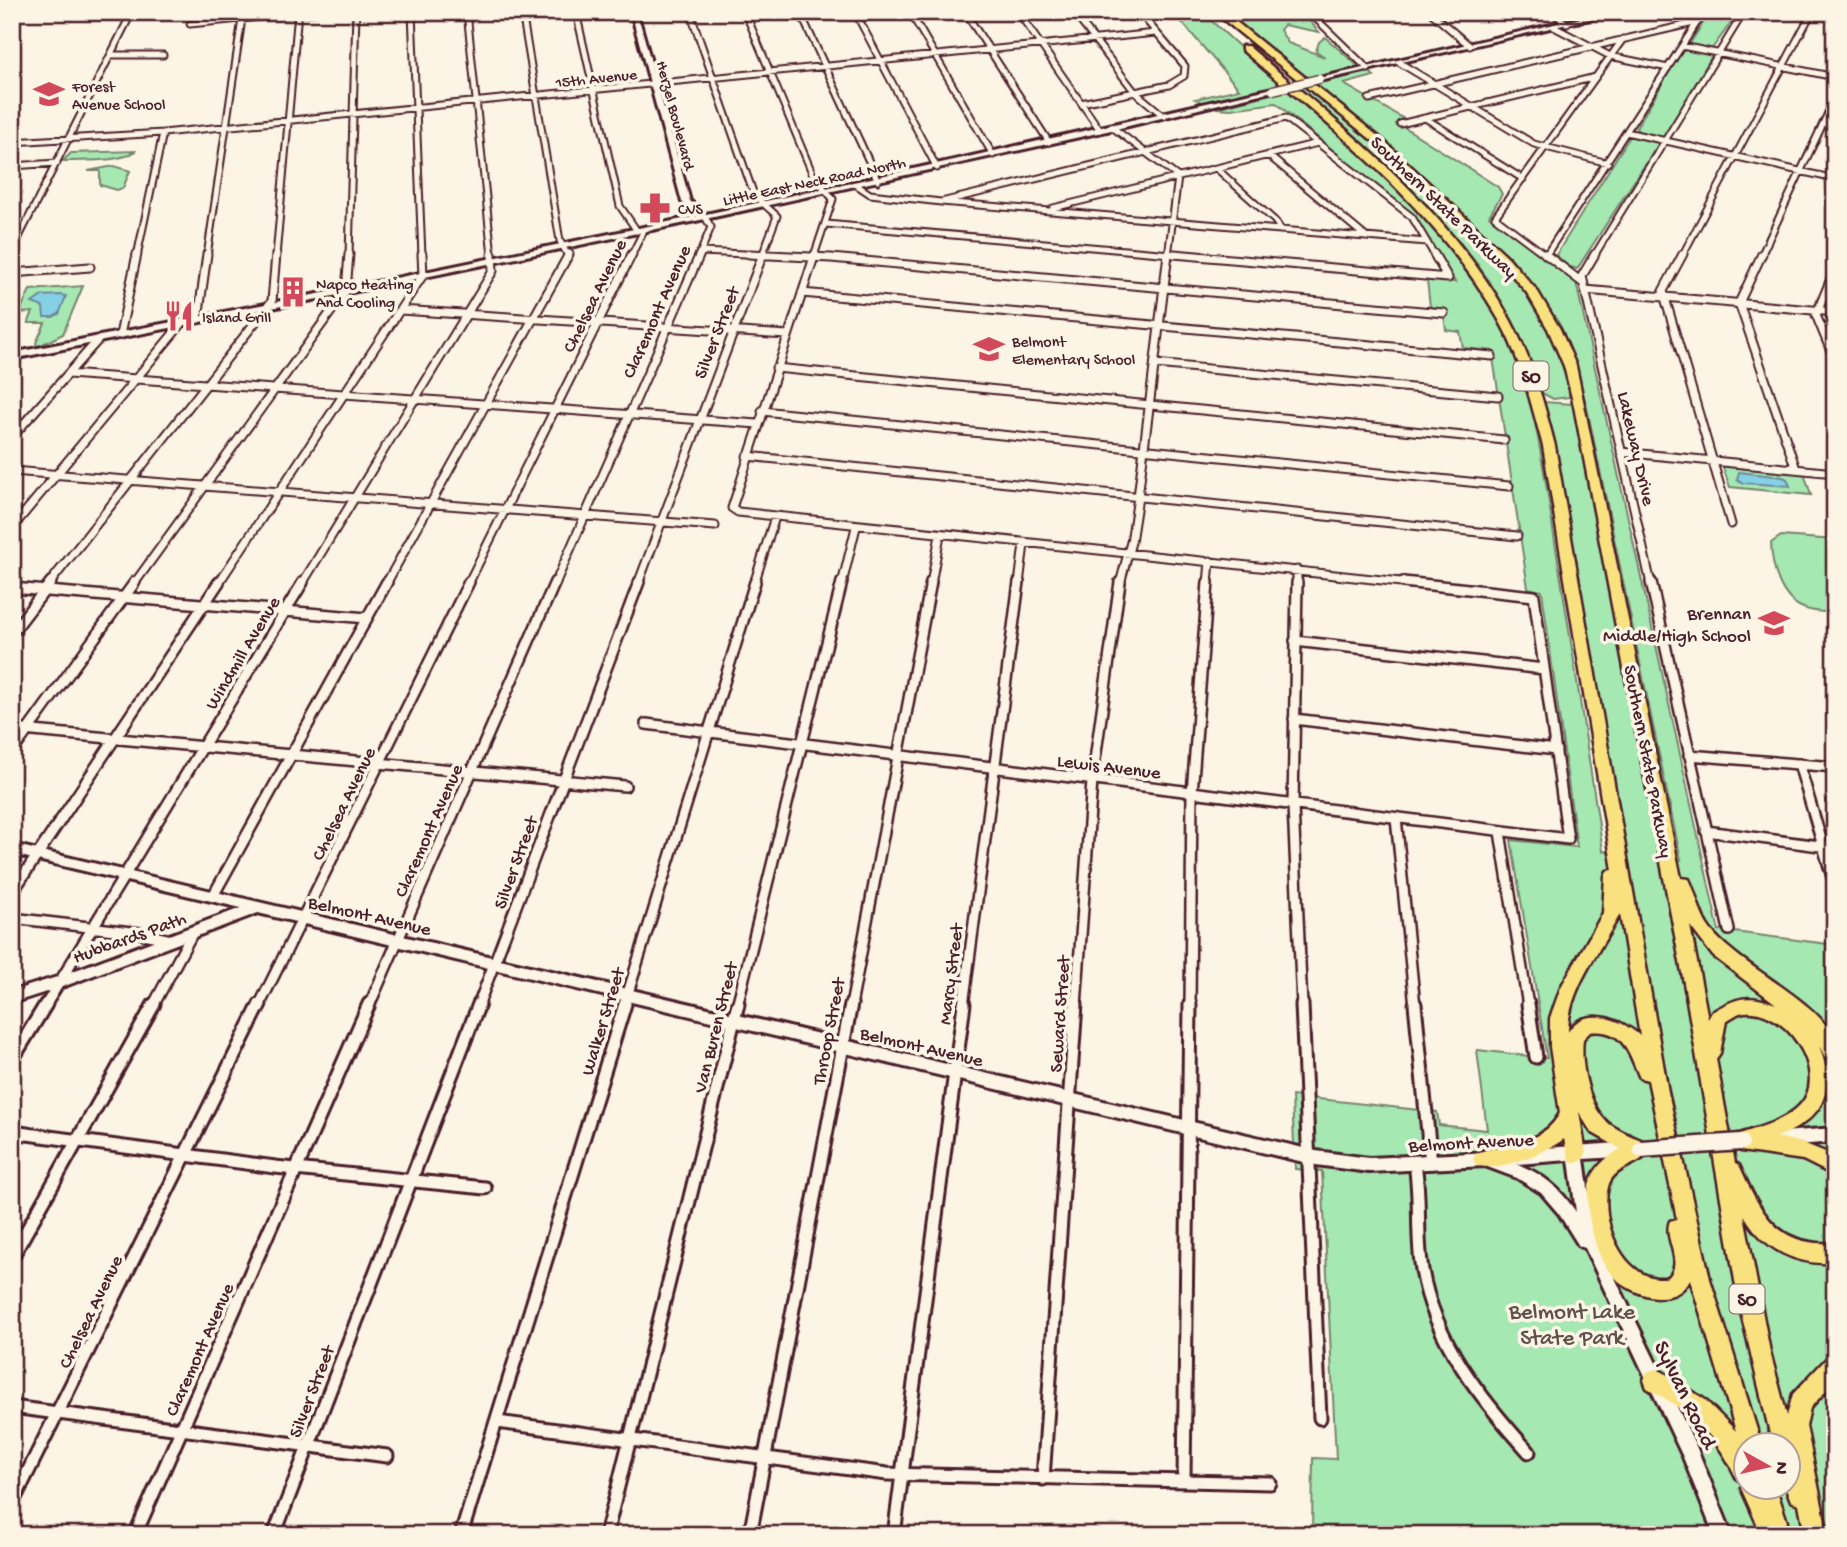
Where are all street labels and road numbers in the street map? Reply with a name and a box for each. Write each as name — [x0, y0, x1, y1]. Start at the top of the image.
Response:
street label: Herzel Boulevard — [650, 59, 698, 174]
street label: 15th Avenue — [554, 67, 639, 94]
street label: Southern State Parkway — [1364, 132, 1521, 285]
street label: Little East Neck Road North — [722, 155, 908, 212]
street label: Chelsea Avenue — [559, 236, 634, 357]
street label: Claremont Avenue — [619, 242, 698, 383]
street label: Silver Street — [690, 282, 747, 383]
road number: SO — [1514, 362, 1548, 390]
street label: Lakeway Drive — [1610, 390, 1659, 508]
street label: Windmill Avenue — [201, 593, 287, 715]
street label: Southern State Parkway — [1617, 663, 1677, 861]
street label: Chelsea Avenue — [308, 744, 383, 865]
street label: Lewis Avenue — [1055, 751, 1162, 786]
street label: Claremont Avenue — [391, 761, 470, 902]
street label: Silver Street — [490, 811, 545, 913]
street label: Belmont Avenue — [305, 892, 433, 943]
street label: Hubbards Path — [70, 908, 190, 970]
street label: Marcy Street — [935, 920, 970, 1026]
street label: Seward Street — [1046, 953, 1077, 1073]
street label: Van Buren Street — [690, 958, 745, 1097]
street label: Walker Street — [577, 963, 632, 1078]
street label: Throop Street — [809, 974, 853, 1088]
street label: Belmont Avenue — [857, 1023, 985, 1074]
street label: Belmont Avenue — [1407, 1130, 1535, 1159]
street label: Chelsea Avenue — [55, 1252, 130, 1373]
street label: Claremont Avenue — [162, 1280, 241, 1421]
road number: SO — [1730, 1284, 1764, 1314]
street label: Sylvan Road — [1646, 1337, 1722, 1455]
street label: Silver Street — [285, 1341, 342, 1442]

